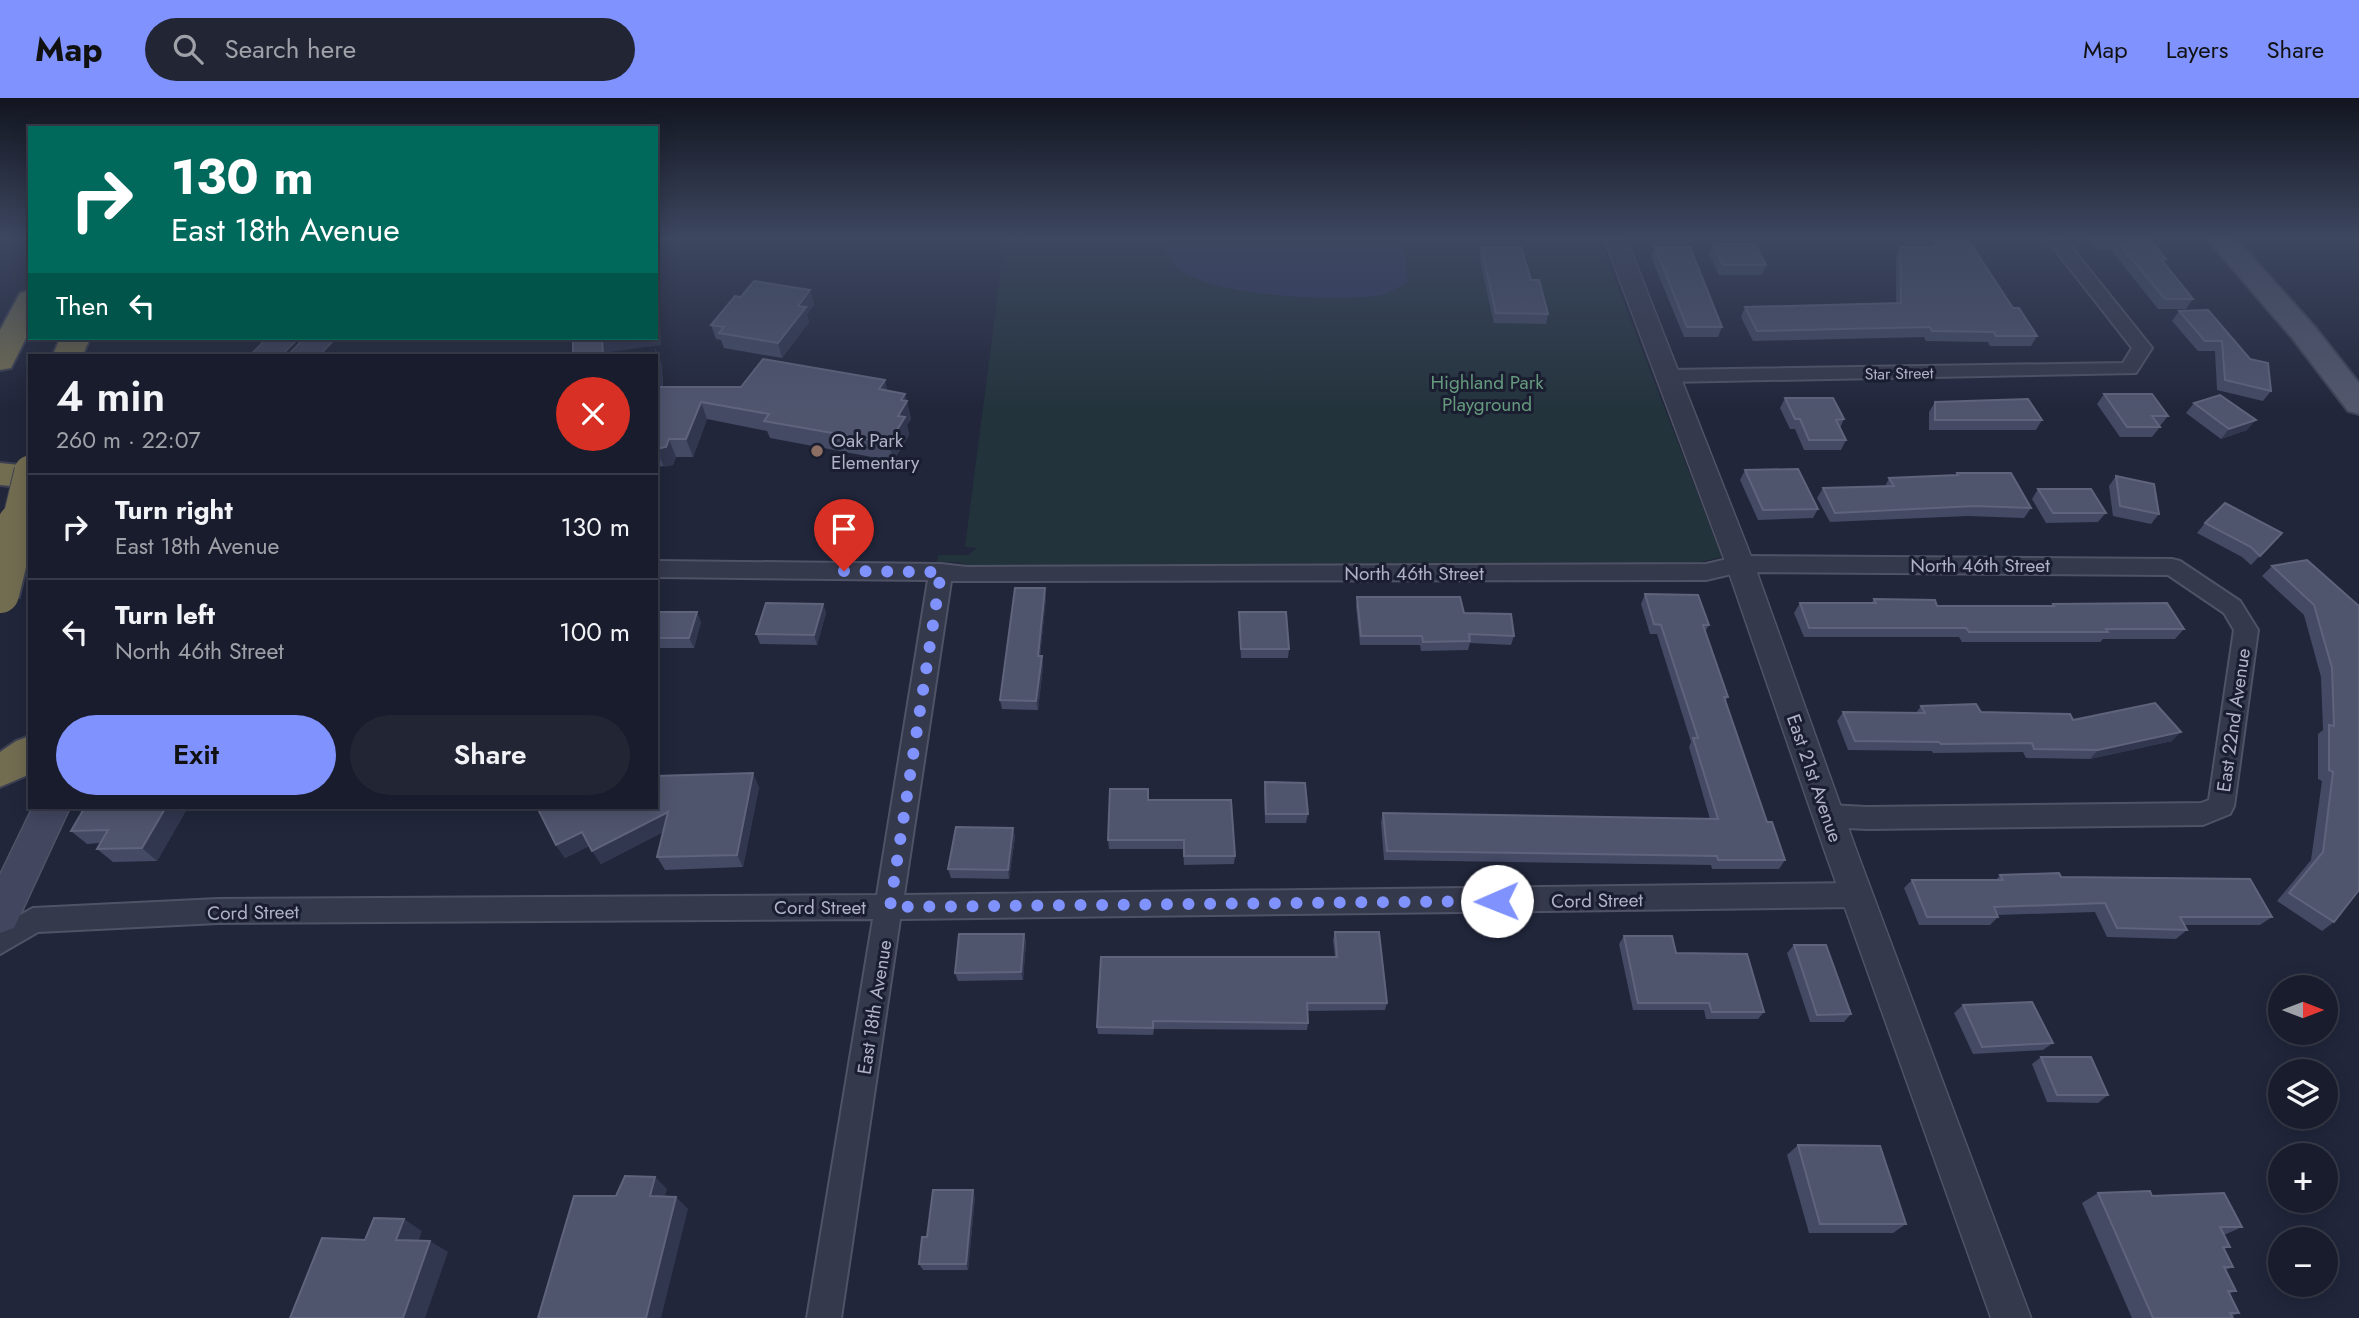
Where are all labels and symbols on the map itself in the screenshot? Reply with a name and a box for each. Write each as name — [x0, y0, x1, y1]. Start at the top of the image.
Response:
street label: Star Street — [1864, 361, 1934, 386]
park label: Highland Park Playground — [1430, 369, 1544, 418]
place label: Oak Park Elementary — [831, 427, 920, 476]
marker: Oak Park Elementary — [809, 443, 825, 459]
pin — [814, 499, 874, 571]
street label: North 46th Street — [1910, 552, 2050, 579]
street label: North 46th Street — [1344, 560, 1484, 587]
street label: East 22nd Avenue — [2210, 646, 2257, 794]
street label: East 21st Avenue — [1780, 710, 1849, 846]
position arrow — [1460, 864, 1534, 938]
street label: Cord Street — [1551, 886, 1644, 915]
street label: Cord Street — [774, 894, 866, 921]
street label: Cord Street — [207, 898, 300, 927]
street label: East 18th Avenue — [851, 938, 898, 1076]
north arrow — [2268, 975, 2338, 1045]

